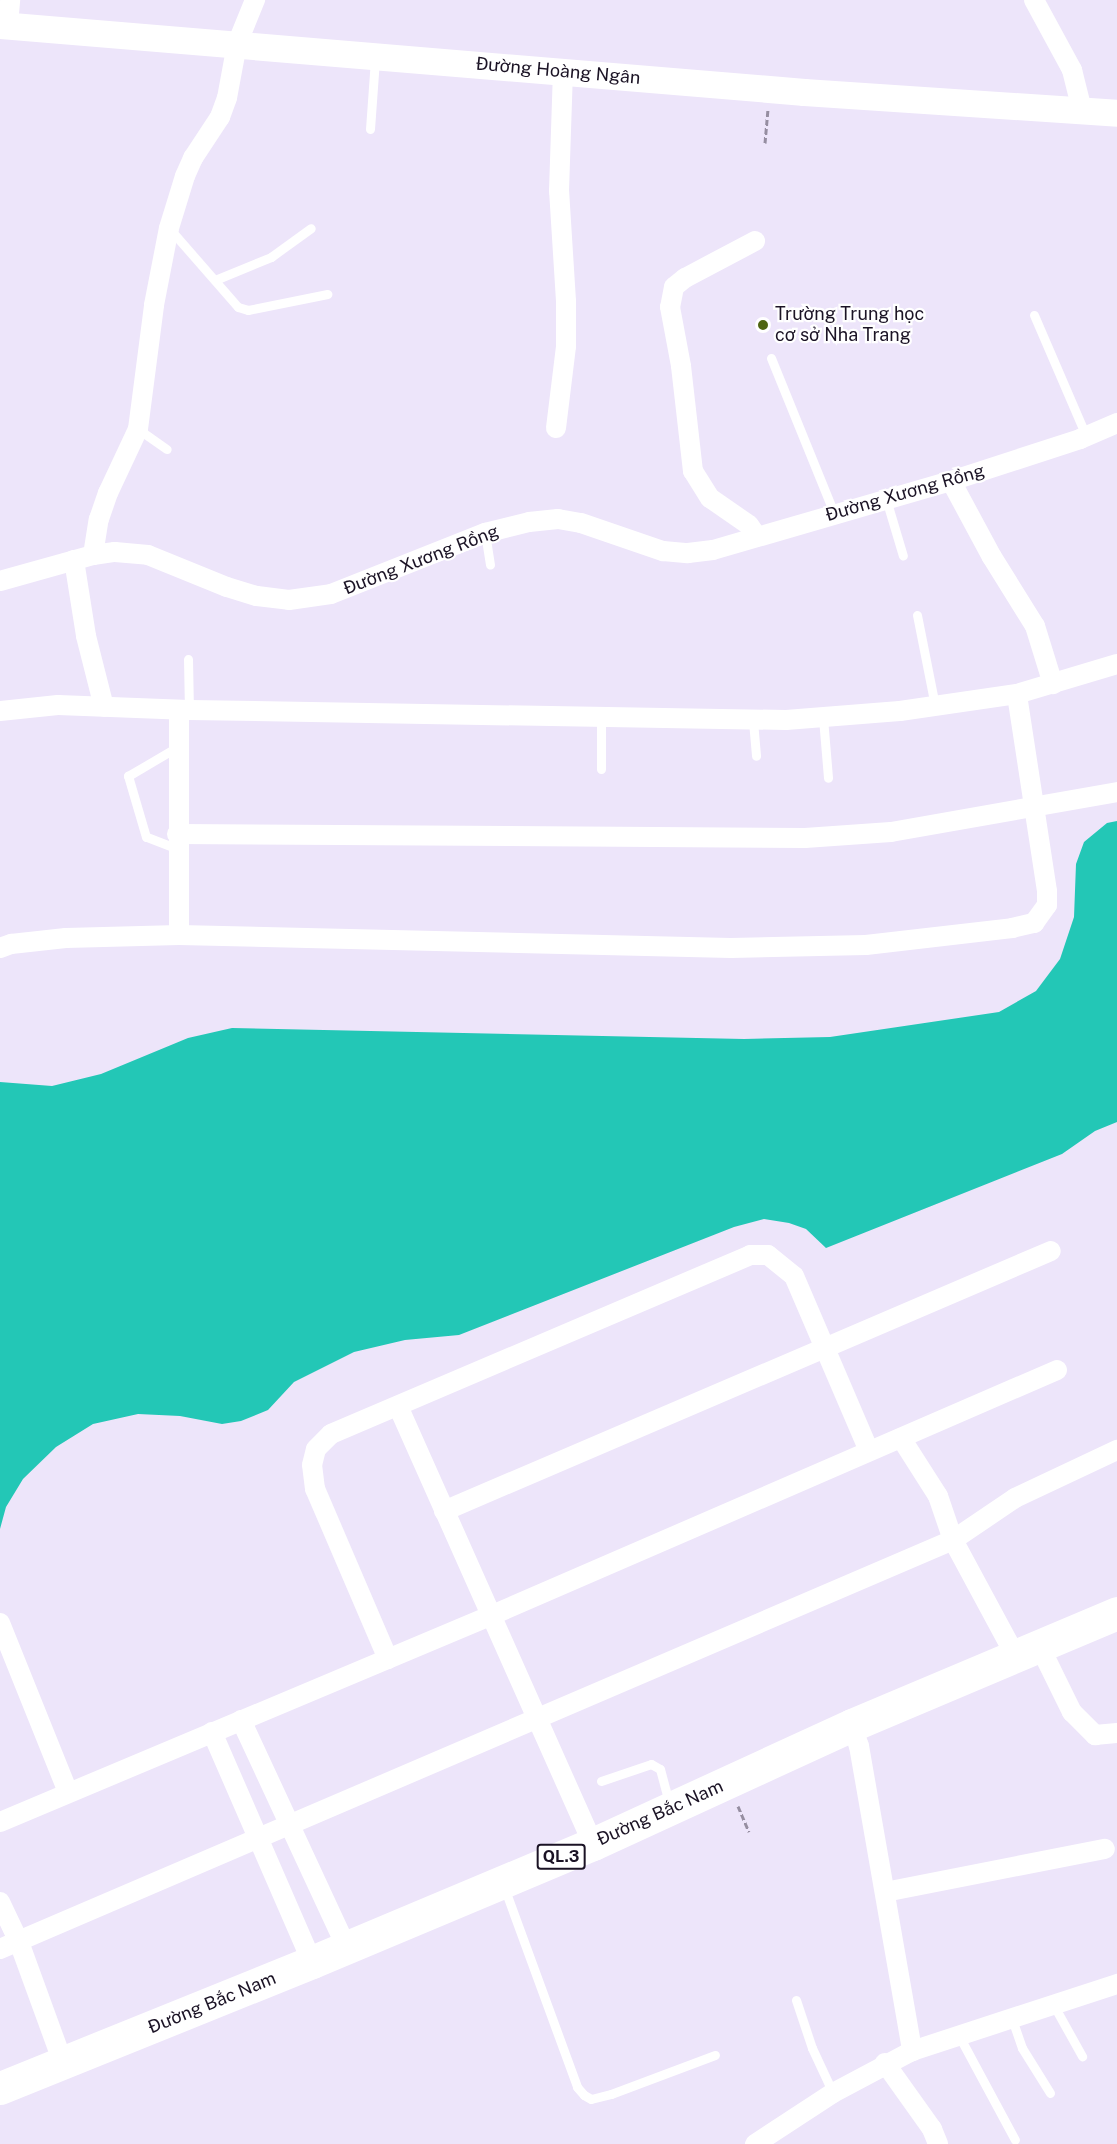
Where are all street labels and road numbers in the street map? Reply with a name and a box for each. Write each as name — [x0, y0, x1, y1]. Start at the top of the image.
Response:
street label: Đường Hoàng Ngân — [475, 53, 641, 89]
street label: Đường Xương Rồng — [823, 460, 987, 526]
street label: Đường Xương Rồng — [340, 520, 502, 600]
street label: Đường Bắc Nam — [593, 1775, 727, 1851]
road number: QL.3 — [536, 1844, 586, 1870]
street label: Đường Bắc Nam — [145, 1967, 279, 2039]

